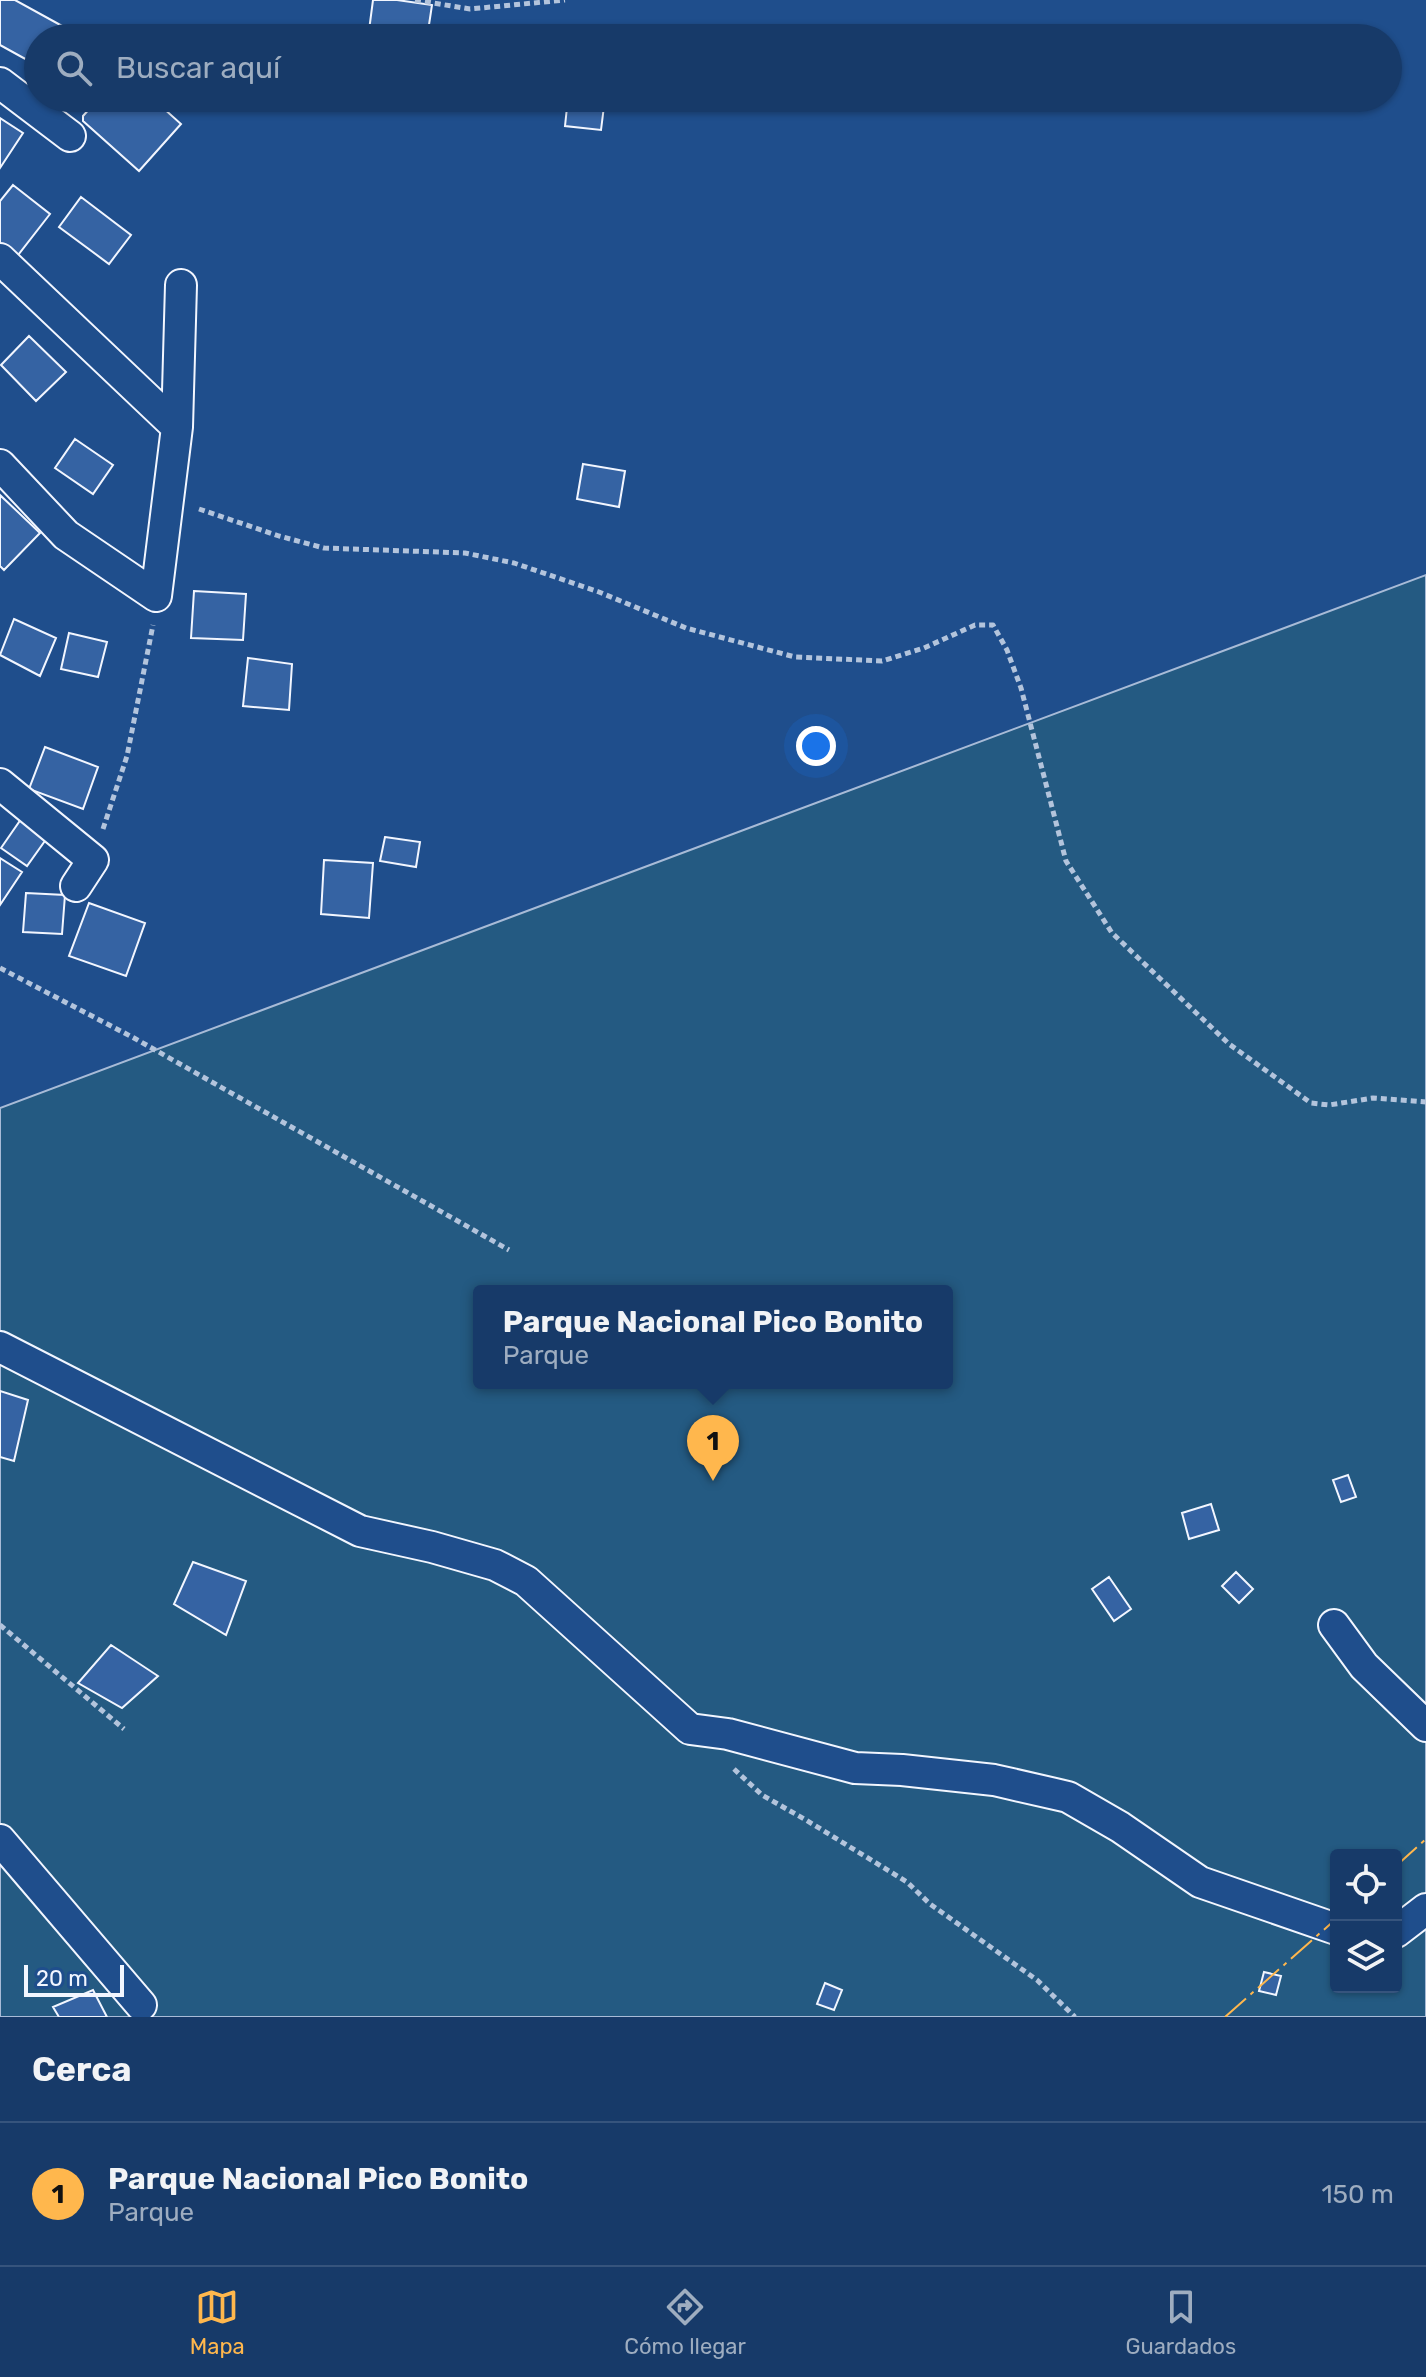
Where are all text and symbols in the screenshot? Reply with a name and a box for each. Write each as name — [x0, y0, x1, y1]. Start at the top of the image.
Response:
search box — [24, 24, 1402, 112]
icon: search — [52, 46, 96, 90]
text: Buscar aquí — [116, 50, 280, 86]
your location — [796, 726, 836, 766]
popup — [473, 1285, 953, 1389]
text: Parque Nacional Pico Bonito — [503, 1304, 923, 1340]
text: Parque — [503, 1340, 589, 1371]
pin: 1 — [687, 1415, 739, 1481]
map controls — [1330, 1849, 1402, 1993]
button: locate — [1330, 1849, 1402, 1921]
button: layers — [1330, 1921, 1402, 1993]
scale bar — [24, 1961, 124, 1997]
text: 20 m — [36, 1965, 88, 1992]
text: Cerca — [32, 2049, 131, 2090]
text: Parque Nacional Pico Bonito — [108, 2161, 528, 2197]
text: 1 — [52, 2179, 64, 2210]
text: 150 m — [1321, 2179, 1394, 2210]
text: Parque — [108, 2197, 194, 2228]
tab: Mapa — [190, 2285, 245, 2360]
tab: Cómo llegar — [624, 2285, 746, 2360]
tab: Guardados — [1125, 2285, 1236, 2360]

